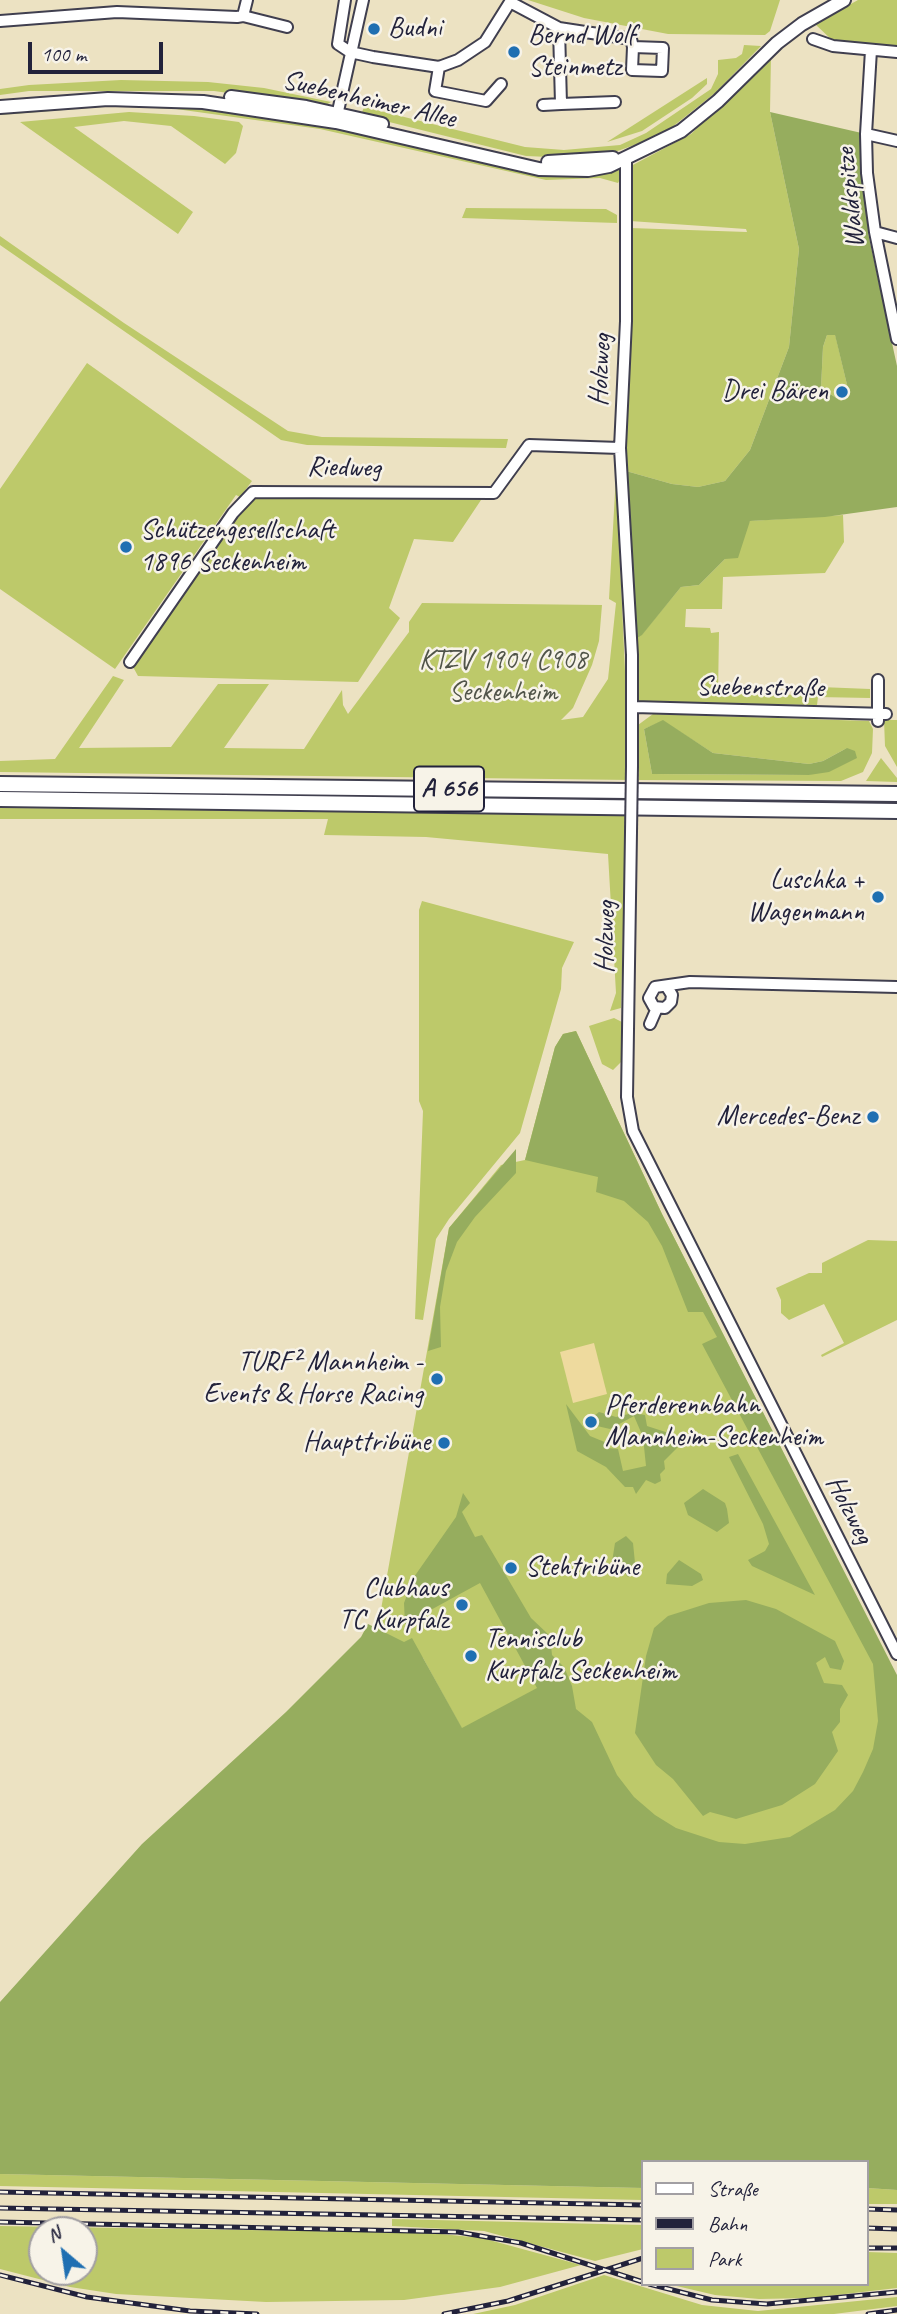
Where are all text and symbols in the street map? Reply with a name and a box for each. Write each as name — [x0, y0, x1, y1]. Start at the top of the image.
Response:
place label: Budni — [388, 12, 442, 46]
place label: Bernd Wolf Steinmetz — [528, 19, 635, 85]
marker: Budni — [366, 21, 382, 37]
scale bar — [32, 28, 166, 72]
text: 100 m — [41, 41, 86, 67]
marker: Bernd Wolf Steinmetz — [506, 44, 522, 60]
street label: Suebenheimer Allee — [279, 64, 459, 136]
street label: Waldspitze — [829, 146, 873, 250]
street label: Holzweg — [582, 333, 620, 407]
place label: Drei Bären — [722, 375, 828, 409]
marker: Drei Bären — [834, 384, 850, 400]
street label: Riedweg — [307, 451, 381, 485]
place label: Schützengesellschaft 1896 Seckenheim — [140, 514, 335, 580]
marker: Schützengesellschaft 1896 Seckenheim — [118, 539, 134, 555]
park label: KTZV 1904 C908 Seckenheim — [419, 644, 587, 710]
street label: Suebenstraße — [696, 670, 824, 706]
road number: A 656 — [414, 766, 484, 811]
place label: Luschka + Wagenmann — [748, 864, 864, 930]
marker: Luschka + Wagenmann — [870, 889, 886, 905]
street label: Holzweg — [589, 900, 623, 974]
place label: Mercedes-Benz — [717, 1100, 859, 1134]
marker: Mercedes-Benz — [865, 1109, 881, 1125]
place label: TURF² Mannheim - Events & Horse Racing — [203, 1346, 423, 1412]
marker: TURF² Mannheim - Events & Horse Racing — [429, 1371, 445, 1387]
place label: Pferderennbahn Mannheim-Seckenheim — [605, 1389, 823, 1455]
marker: Pferderennbahn Mannheim-Seckenheim — [583, 1414, 599, 1430]
place label: Haupttribüne — [303, 1426, 430, 1460]
marker: Haupttribüne — [436, 1435, 452, 1451]
street label: Holzweg — [818, 1470, 880, 1550]
place label: Stehtribüne — [525, 1551, 639, 1585]
marker: Stehtribüne — [503, 1560, 519, 1576]
place label: Clubhaus TC Kurpfalz — [339, 1572, 448, 1638]
marker: Clubhaus TC Kurpfalz — [454, 1597, 470, 1613]
place label: Tennisclub Kurpfalz Seckenheim — [485, 1623, 676, 1689]
marker: Tennisclub Kurpfalz Seckenheim — [463, 1648, 479, 1664]
legend — [642, 2160, 869, 2286]
text: Straße — [708, 2176, 758, 2202]
text: Bahn — [708, 2211, 747, 2237]
north arrow — [28, 2216, 98, 2286]
text: N — [43, 2221, 65, 2248]
text: Park — [708, 2246, 741, 2272]

